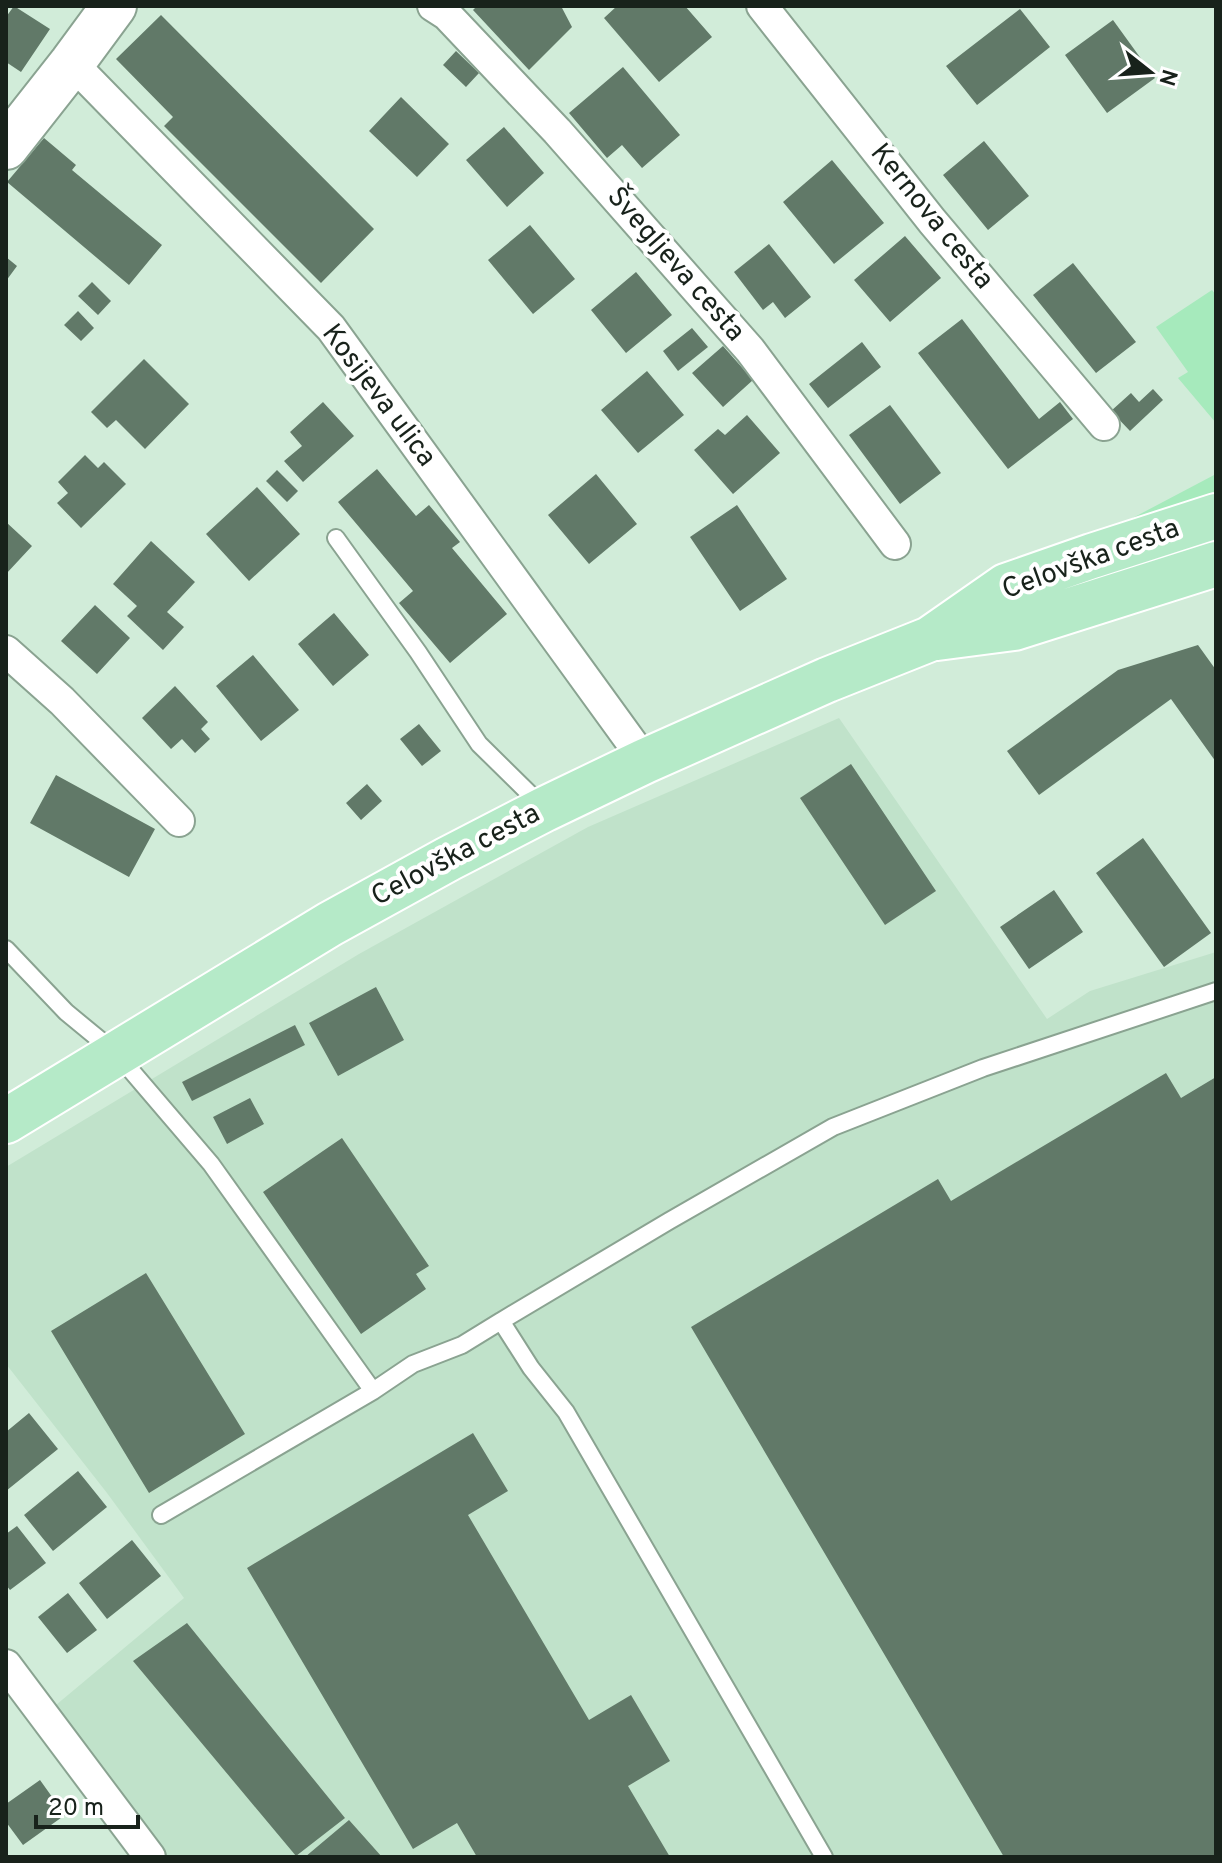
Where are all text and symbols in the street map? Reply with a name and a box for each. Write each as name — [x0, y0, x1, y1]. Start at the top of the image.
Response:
north arrow — [1110, 32, 1190, 112]
text: N — [1152, 66, 1182, 89]
street label: Kernova cesta — [861, 137, 1001, 297]
street label: Švegljeva cesta — [598, 179, 754, 350]
street label: Kosijeva ulica — [313, 317, 443, 475]
street label: Celovška cesta — [997, 511, 1185, 609]
street label: Celovška cesta — [365, 796, 547, 916]
scale bar — [36, 1779, 138, 1829]
text: 20 m — [48, 1794, 104, 1824]

